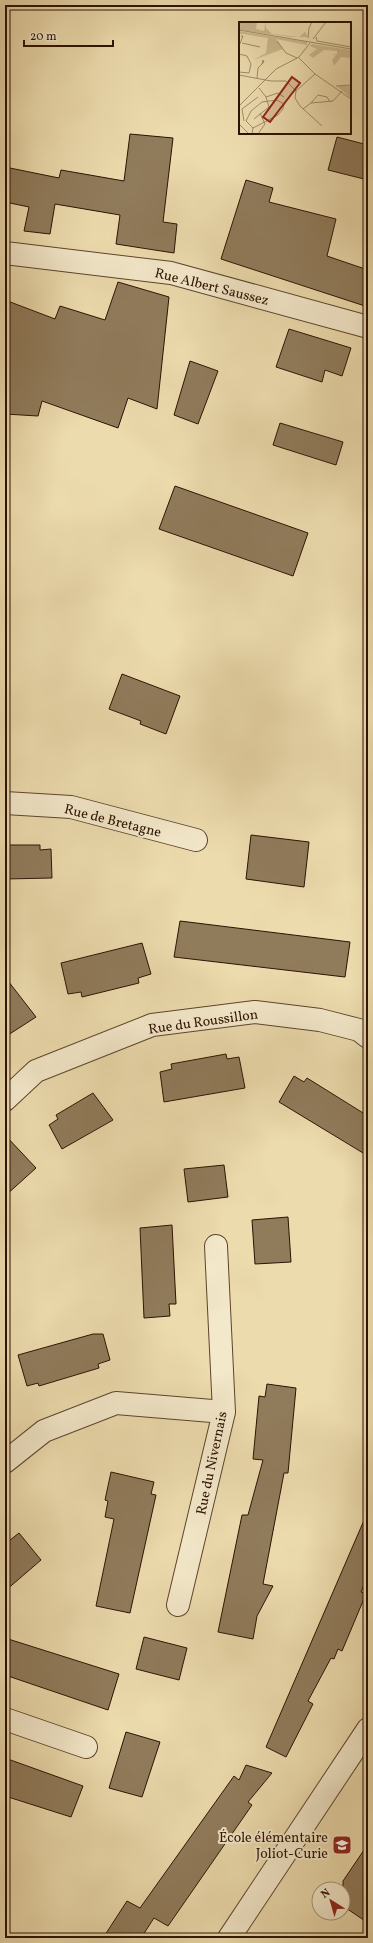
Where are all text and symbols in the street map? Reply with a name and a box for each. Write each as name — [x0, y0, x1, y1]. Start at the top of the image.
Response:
scale bar — [24, 22, 113, 48]
inset map — [239, 22, 351, 134]
text: 20 m — [30, 29, 57, 45]
street label: Rue Albert Saussez — [153, 264, 271, 311]
street label: Rue de Bretagne — [62, 800, 164, 843]
street label: Rue du Roussillon — [147, 1005, 259, 1040]
street label: Rue du Nivernais — [192, 1410, 233, 1517]
place label: École élémentaire Joliot-Curie — [219, 1829, 328, 1864]
school or university icon: École élémentaire Joliot-Curie — [331, 1834, 353, 1856]
north arrow — [311, 1881, 351, 1921]
text: N — [318, 1886, 334, 1903]

